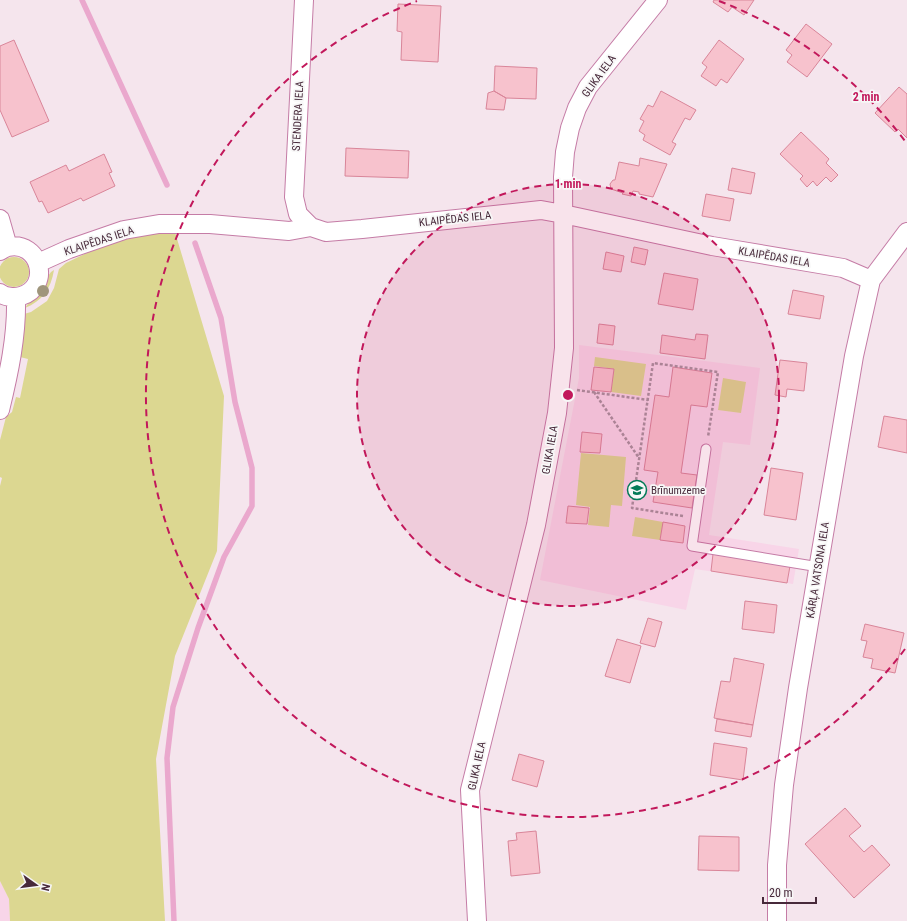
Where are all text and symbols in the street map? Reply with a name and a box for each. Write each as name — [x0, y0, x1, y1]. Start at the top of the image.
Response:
street label: GLIKA IELA — [579, 52, 619, 100]
street label: STENDERA IELA — [290, 80, 306, 151]
text: 2 min — [853, 90, 879, 104]
text: 1 min — [555, 177, 581, 191]
street label: KLAIPĒDAS IELA — [418, 209, 492, 229]
street label: KLAIPĒDAS IELA — [62, 223, 136, 258]
street label: KLAIPĒDAS IELA — [737, 244, 812, 270]
centre of rings — [561, 388, 575, 402]
street label: GLIKA IELA — [539, 424, 561, 475]
school or university icon: Brīnumzeme — [626, 479, 648, 501]
place label: Brīnumzeme — [651, 484, 705, 497]
street label: KĀRĻA VATSONA IELA — [804, 520, 832, 619]
street label: GLIKA IELA — [466, 740, 489, 791]
north arrow — [16, 865, 56, 905]
scale bar — [763, 879, 816, 905]
text: N — [38, 882, 52, 892]
text: 20 m — [769, 886, 793, 900]

